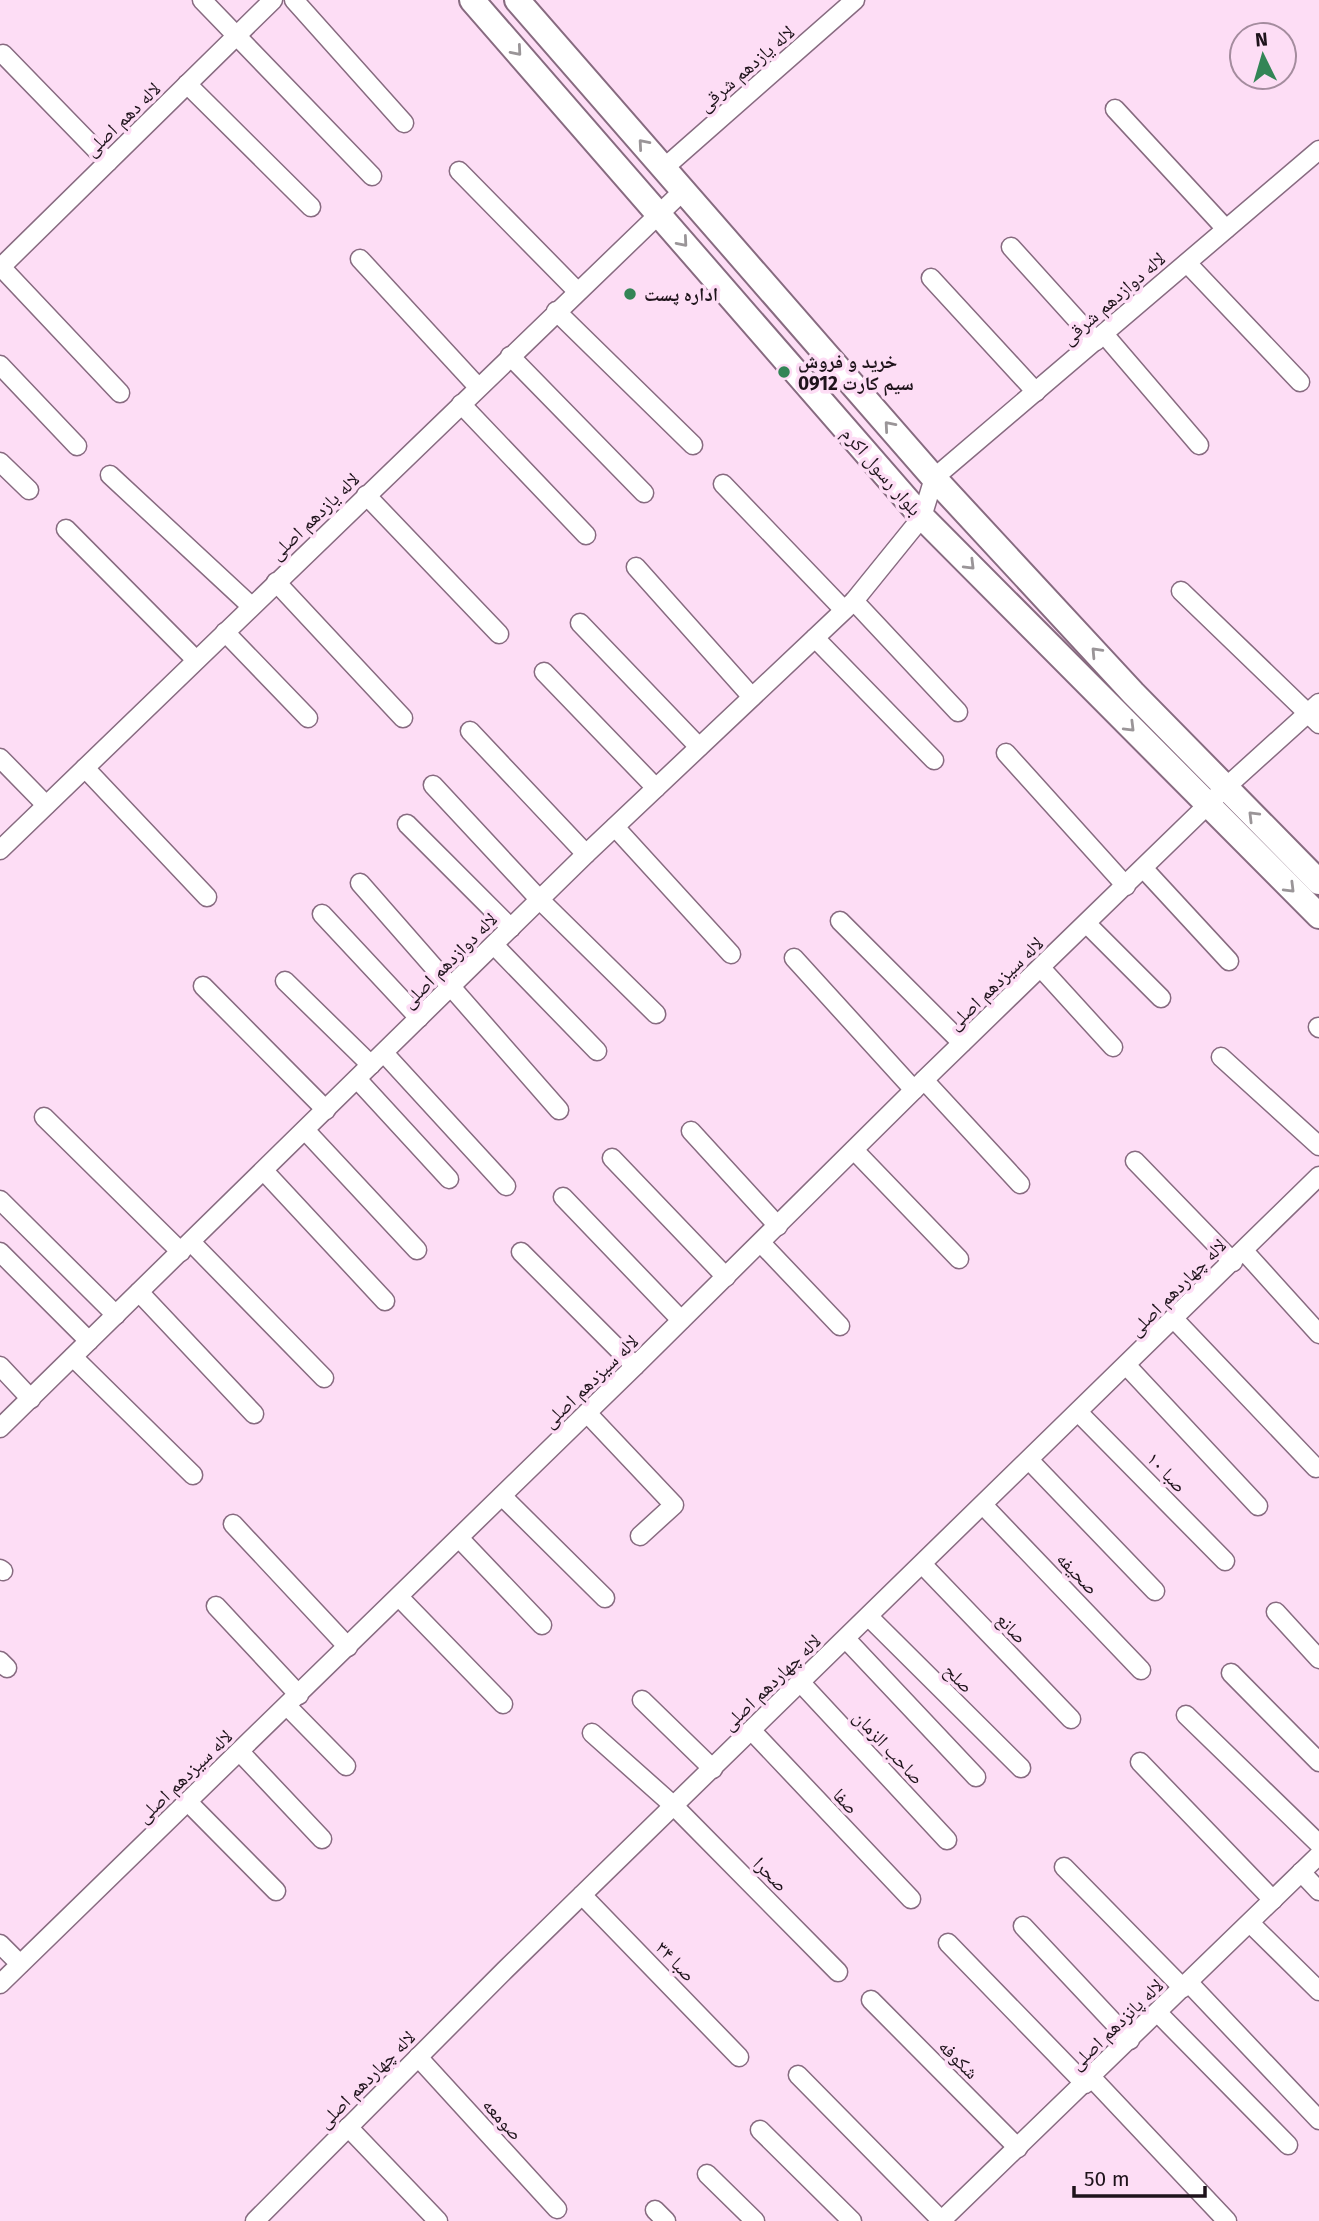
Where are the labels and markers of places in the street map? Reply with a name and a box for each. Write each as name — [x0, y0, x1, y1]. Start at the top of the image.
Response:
place label: اداره پست — [644, 283, 718, 306]
marker: اداره پست — [622, 286, 638, 302]
place label: خرید و فروش سیم کارت 0912 — [798, 350, 914, 396]
marker: خرید و فروش سیم کارت 0912 — [776, 364, 792, 380]

